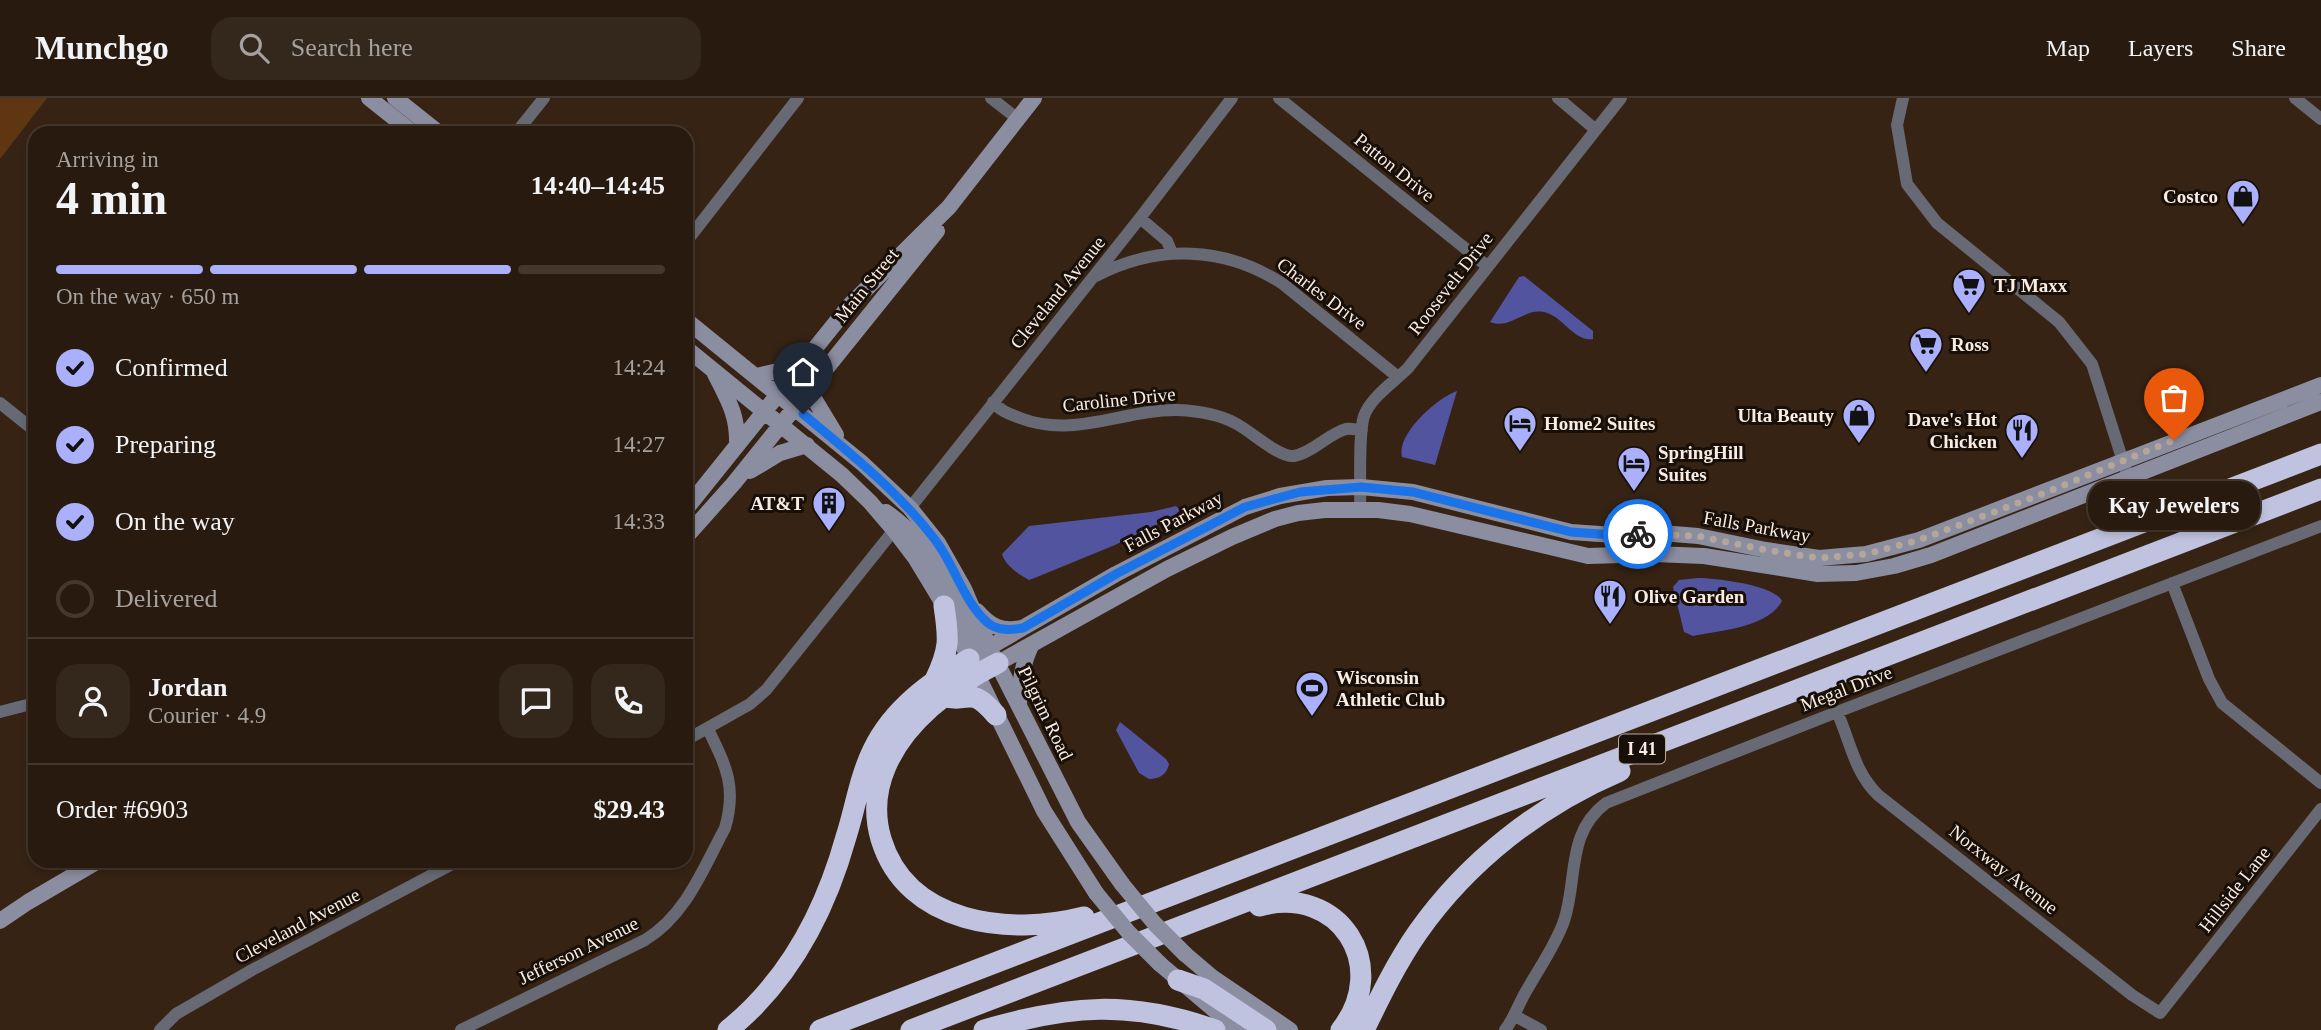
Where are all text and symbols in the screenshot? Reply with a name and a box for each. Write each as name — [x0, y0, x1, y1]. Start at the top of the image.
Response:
search box — [211, 17, 701, 80]
icon: search — [235, 29, 273, 67]
text: Munchgo — [35, 30, 169, 66]
text: Search here — [291, 33, 413, 62]
text: Map — [2046, 35, 2090, 61]
text: Layers — [2128, 35, 2193, 61]
text: Share — [2231, 35, 2286, 61]
street label: Patton Drive — [1351, 129, 1439, 206]
text: Arriving in — [56, 147, 159, 172]
text: 14:40–14:45 — [531, 171, 665, 200]
text: 4 min — [56, 173, 167, 224]
shop icon: Costco — [2224, 177, 2262, 226]
place label: Costco — [2163, 186, 2218, 207]
street label: Roosevelt Drive — [1404, 228, 1497, 339]
street label: Cleveland Avenue — [1006, 232, 1109, 353]
street label: Main Street — [830, 244, 903, 327]
street label: Charles Drive — [1273, 253, 1370, 334]
supermarket icon: TJ Maxx — [1950, 266, 1988, 315]
place label: TJ Maxx — [1994, 275, 2068, 296]
text: On the way · 650 m — [56, 284, 239, 309]
supermarket icon: Ross — [1907, 325, 1945, 374]
place label: Ross — [1951, 334, 1989, 355]
pin — [773, 342, 833, 414]
icon: check — [56, 349, 94, 387]
text: Confirmed — [115, 353, 228, 382]
icon: home — [784, 353, 822, 391]
text: 14:24 — [613, 355, 665, 380]
pin — [2144, 368, 2204, 440]
icon: bag — [2155, 379, 2193, 417]
street label: Caroline Drive — [1062, 383, 1177, 416]
shop icon: Ulta Beauty — [1840, 396, 1878, 445]
hotel icon: Home2 Suites — [1501, 404, 1539, 453]
place label: Ulta Beauty — [1737, 405, 1834, 426]
place label: Dave's Hot Chicken — [1908, 409, 1998, 452]
restaurant icon: Dave's Hot Chicken — [2003, 411, 2041, 460]
place label: Home2 Suites — [1544, 413, 1655, 434]
icon: check — [56, 426, 94, 464]
text: Preparing — [115, 430, 216, 459]
text: 14:27 — [613, 432, 665, 457]
place label: SpringHill Suites — [1658, 442, 1744, 485]
hotel icon: SpringHill Suites — [1615, 444, 1653, 493]
callout: Kay Jewelers — [2088, 482, 2260, 531]
building icon: AT&T — [810, 484, 848, 533]
street label: Falls Parkway — [1121, 487, 1226, 556]
place label: AT&T — [751, 493, 804, 514]
text: Kay Jewelers — [2109, 493, 2239, 518]
courier — [1603, 499, 1673, 569]
icon: check — [56, 503, 94, 541]
text: On the way — [115, 507, 235, 536]
street label: Falls Parkway — [1702, 507, 1812, 546]
text: 14:33 — [613, 509, 665, 534]
icon: bike — [1619, 515, 1657, 553]
restaurant icon: Olive Garden — [1591, 577, 1629, 626]
text: Delivered — [115, 584, 218, 613]
place label: Olive Garden — [1634, 586, 1745, 607]
street label: Megal Drive — [1797, 661, 1895, 716]
street label: Pilgrim Road — [1014, 663, 1078, 764]
button: person — [56, 664, 130, 738]
button: chat — [499, 664, 573, 738]
button: phone — [591, 664, 665, 738]
place label: Wisconsin Athletic Club — [1336, 667, 1445, 710]
sports icon: Wisconsin Athletic Club — [1293, 669, 1331, 718]
text: Jordan — [148, 673, 227, 702]
text: Courier · 4.9 — [148, 703, 266, 728]
road number: I 41 — [1619, 734, 1665, 764]
text: Order #6903 — [56, 795, 188, 824]
text: $29.43 — [594, 795, 665, 824]
street label: Norxway Avenue — [1945, 820, 2062, 918]
street label: Hillside Lane — [2194, 842, 2274, 936]
street label: Cleveland Avenue — [231, 884, 363, 967]
street label: Jefferson Avenue — [515, 912, 642, 989]

